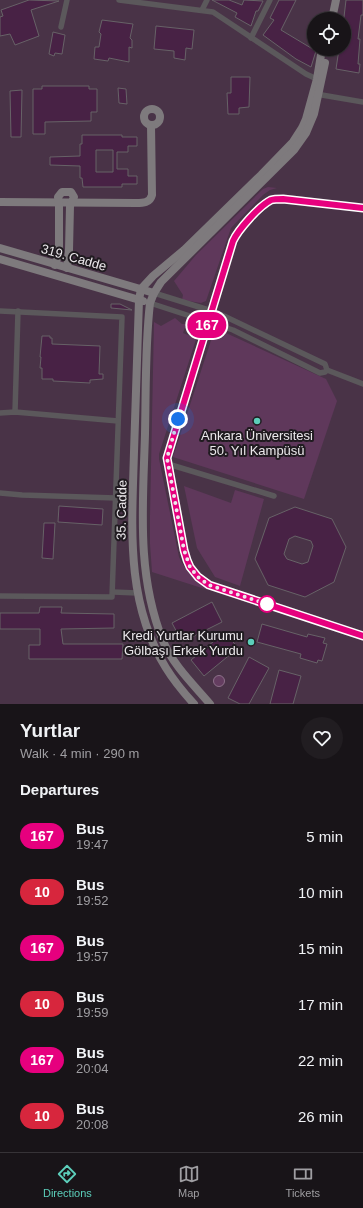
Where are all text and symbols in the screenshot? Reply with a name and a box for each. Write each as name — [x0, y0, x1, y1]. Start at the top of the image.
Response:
map controls — [307, 12, 351, 56]
button: locate — [307, 12, 351, 56]
street label: 319. Cadde — [39, 241, 108, 274]
line badge: 167 — [184, 312, 230, 338]
text: 167 — [195, 317, 219, 333]
your location — [168, 409, 188, 429]
marker: Ankara Üniversitesi 50. Yıl Kampüsü — [252, 416, 262, 426]
place label: Ankara Üniversitesi 50. Yıl Kampüsü — [201, 428, 313, 458]
street label: 35. Cadde — [113, 480, 130, 540]
unlabelled marker — [258, 595, 276, 613]
place label: Kredi Yurtlar Kurumu Gölbaşı Erkek Yurdu — [123, 628, 243, 658]
marker: Kredi Yurtlar Kurumu Gölbaşı Erkek Yurdu — [246, 637, 256, 647]
button: heart — [301, 717, 343, 759]
text: Yurtlar — [20, 720, 80, 741]
text: Walk · 4 min · 290 m — [20, 746, 139, 761]
text: Departures — [20, 781, 99, 798]
text: Bus — [76, 820, 104, 837]
text: 167 — [30, 828, 54, 844]
text: 5 min — [306, 828, 343, 845]
text: 19:47 — [76, 837, 109, 852]
text: Bus — [76, 876, 104, 893]
text: 10 — [34, 884, 50, 900]
text: 10 min — [298, 884, 343, 901]
text: 19:52 — [76, 893, 109, 908]
text: Bus — [76, 932, 104, 949]
text: 167 — [30, 940, 54, 956]
text: 15 min — [298, 940, 343, 957]
text: 19:57 — [76, 949, 109, 964]
text: Bus — [76, 988, 104, 1005]
text: 10 — [34, 996, 50, 1012]
text: 17 min — [298, 996, 343, 1013]
text: 19:59 — [76, 1005, 109, 1020]
text: Bus — [76, 1044, 104, 1061]
text: 167 — [30, 1052, 54, 1068]
text: 22 min — [298, 1052, 343, 1069]
text: 20:04 — [76, 1061, 109, 1076]
text: Bus — [76, 1100, 104, 1117]
text: 10 — [34, 1108, 50, 1124]
text: 26 min — [298, 1108, 343, 1125]
text: 20:08 — [76, 1117, 109, 1132]
tab: Directions — [43, 1163, 92, 1199]
tab: Map — [178, 1163, 200, 1199]
tab: Tickets — [286, 1163, 320, 1199]

